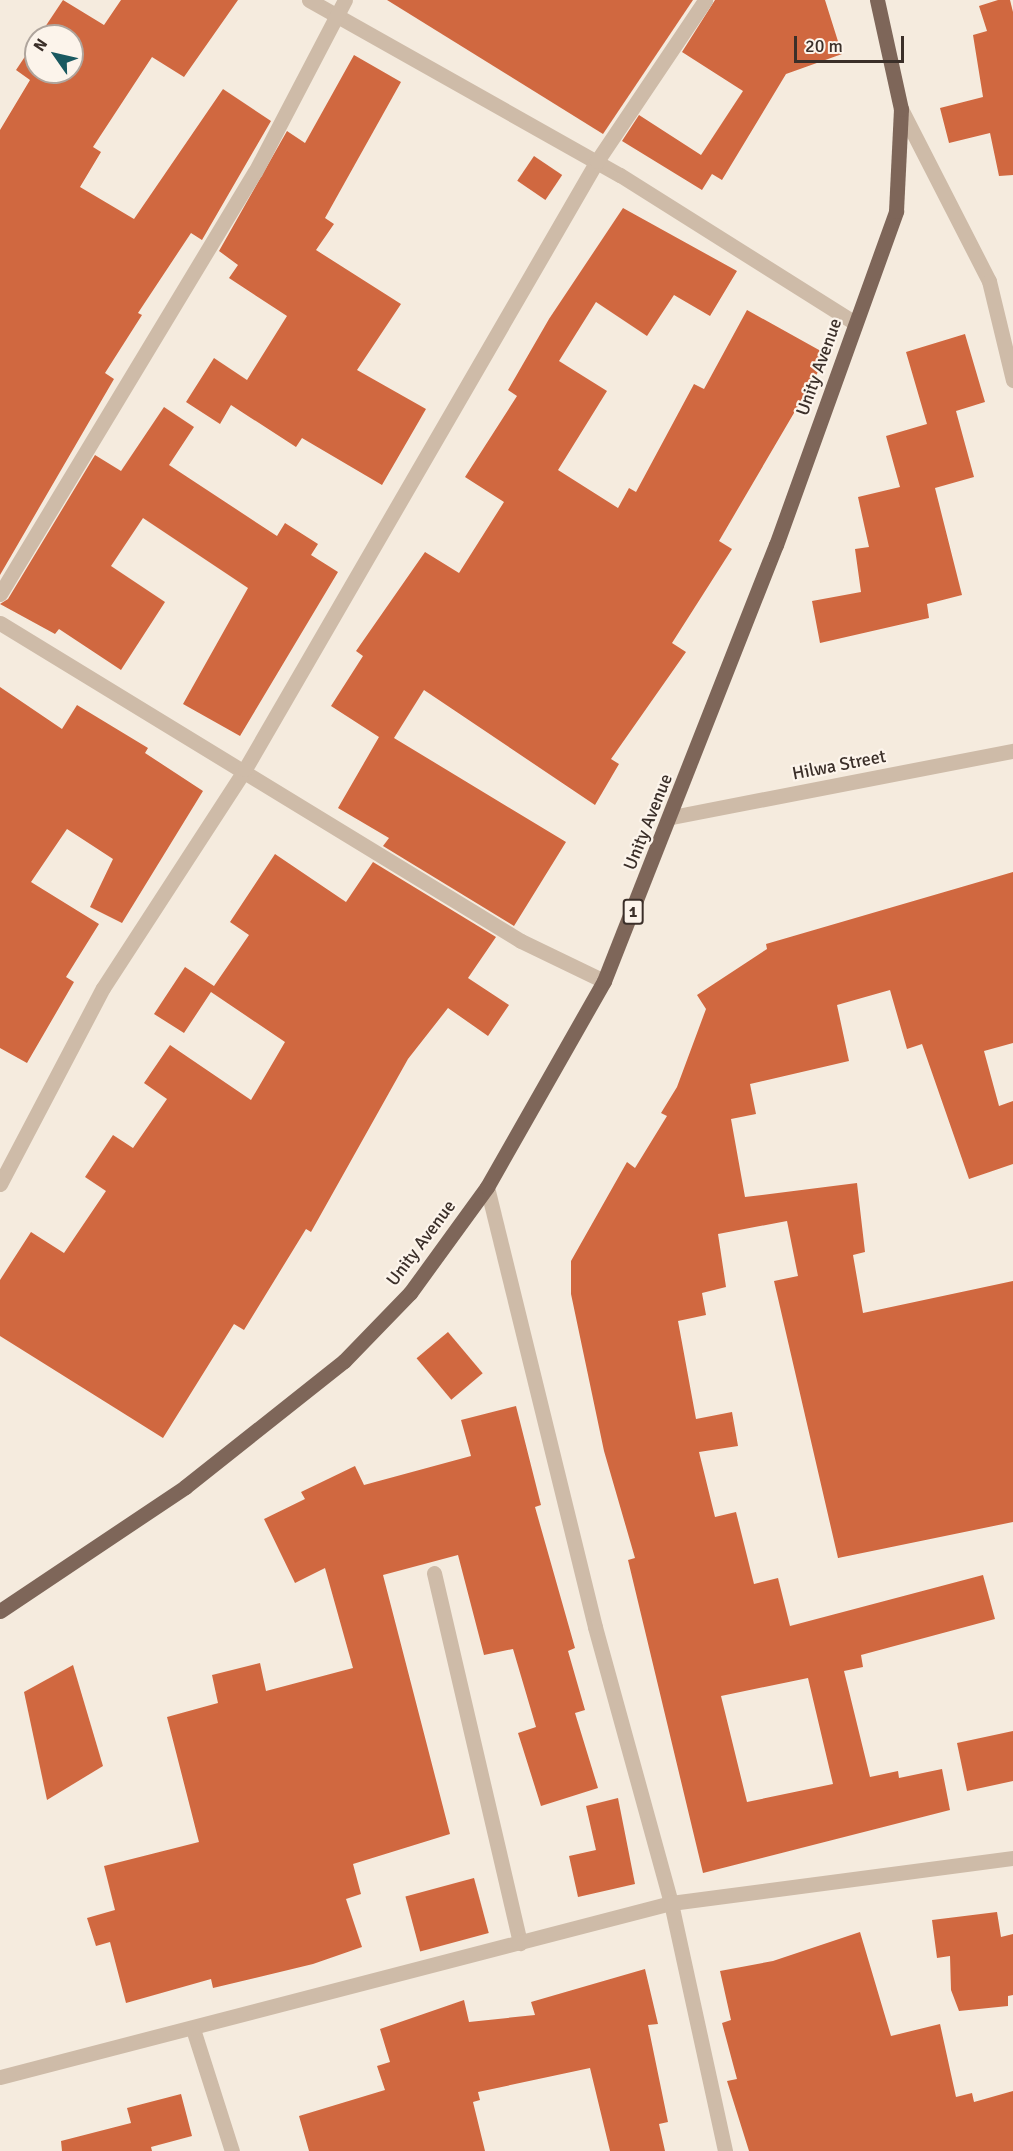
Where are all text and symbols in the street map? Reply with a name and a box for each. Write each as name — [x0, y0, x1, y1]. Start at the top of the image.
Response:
north arrow — [24, 24, 84, 84]
scale bar — [797, 24, 906, 62]
text: N — [29, 35, 52, 55]
text: 20 m — [805, 35, 843, 57]
street label: Unity Avenue — [791, 316, 847, 418]
street label: Hilwa Street — [790, 745, 888, 785]
street label: Unity Avenue — [619, 771, 677, 873]
road number: 1 — [622, 899, 644, 925]
street label: Unity Avenue — [382, 1196, 460, 1290]

